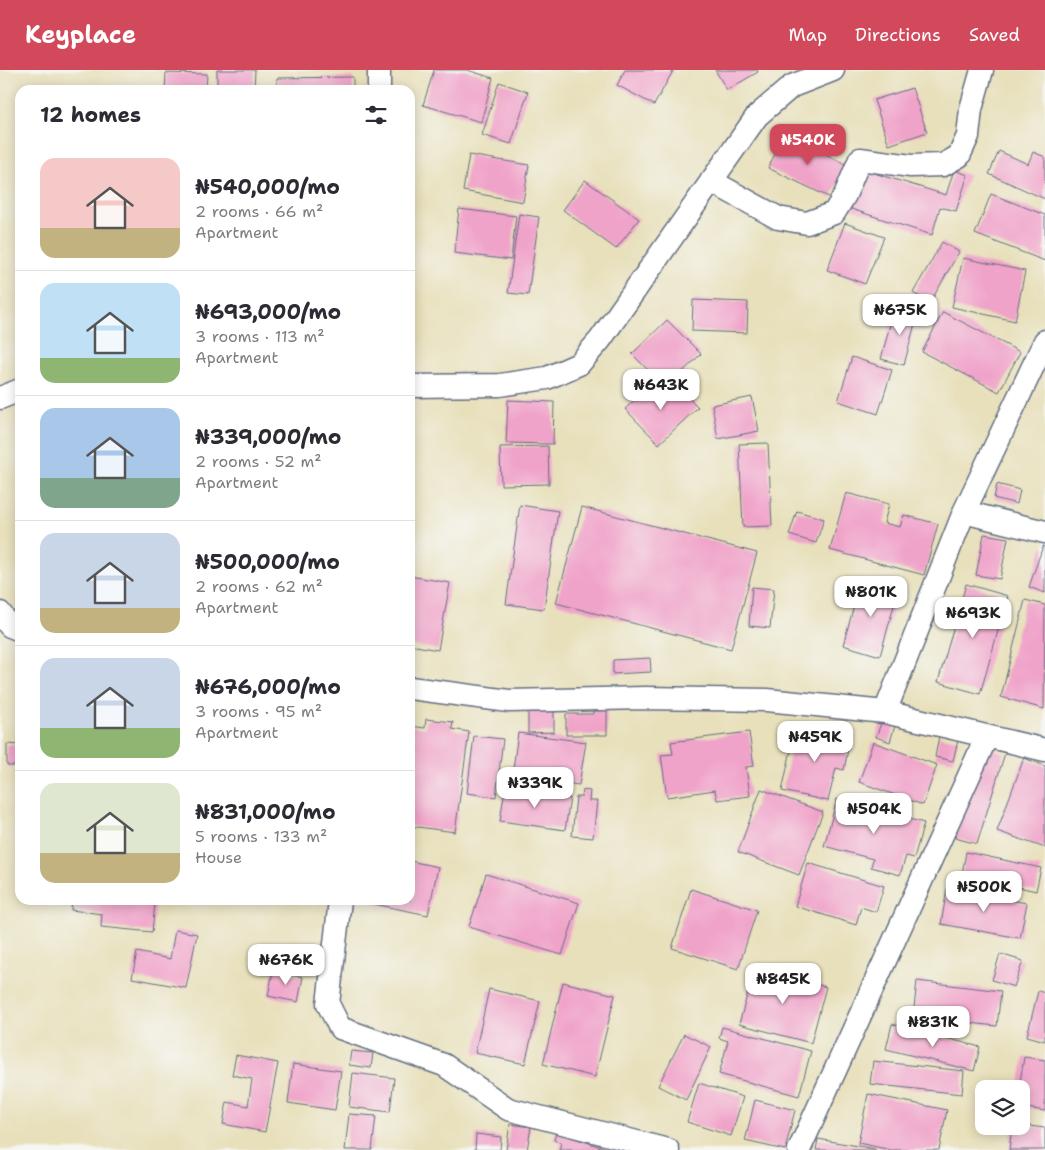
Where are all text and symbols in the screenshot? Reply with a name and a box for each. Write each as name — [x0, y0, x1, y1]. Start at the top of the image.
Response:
text: Keyplace — [25, 19, 136, 51]
text: Map — [789, 23, 827, 47]
text: Directions — [855, 23, 941, 47]
text: Saved — [969, 23, 1020, 47]
text: 12 homes — [40, 101, 141, 129]
icon: filters — [362, 101, 390, 129]
pin: ₦540K — [773, 124, 843, 166]
text: ₦540K — [781, 129, 835, 150]
text: ₦540,000/mo — [195, 173, 340, 201]
icon: home — [80, 178, 140, 238]
text: 2 rooms · 66 m² — [195, 201, 323, 222]
text: Apartment — [195, 222, 278, 243]
pin: ₦675K — [865, 294, 935, 336]
text: ₦693,000/mo — [195, 298, 341, 326]
text: ₦675K — [873, 299, 927, 320]
icon: home — [80, 303, 140, 363]
text: 3 rooms · 113 m² — [195, 326, 325, 347]
text: Apartment — [195, 347, 278, 368]
pin: ₦643K — [626, 368, 696, 411]
text: ₦643K — [634, 374, 688, 395]
text: ₦339,000/mo — [195, 423, 341, 451]
icon: home — [80, 428, 140, 488]
text: 2 rooms · 52 m² — [195, 451, 322, 472]
text: Apartment — [195, 472, 278, 493]
text: ₦500,000/mo — [195, 548, 340, 576]
icon: home — [80, 553, 140, 613]
text: 2 rooms · 62 m² — [195, 576, 323, 597]
pin: ₦801K — [836, 576, 906, 618]
text: ₦801K — [845, 581, 897, 602]
pin: ₦693K — [938, 596, 1008, 639]
text: Apartment — [195, 597, 278, 618]
text: ₦693K — [946, 602, 1000, 623]
text: ₦676,000/mo — [195, 673, 341, 701]
icon: home — [80, 678, 140, 738]
text: 3 rooms · 95 m² — [195, 701, 322, 722]
pin: ₦459K — [780, 720, 850, 763]
text: Apartment — [195, 722, 278, 743]
text: ₦459K — [788, 726, 842, 747]
pin: ₦339K — [500, 766, 570, 809]
text: ₦339K — [508, 772, 562, 793]
pin: ₦504K — [839, 792, 909, 835]
text: ₦831,000/mo — [195, 798, 336, 826]
text: ₦504K — [847, 798, 901, 819]
icon: home — [80, 803, 140, 863]
text: 5 rooms · 133 m² — [195, 826, 327, 847]
text: House — [195, 847, 242, 868]
pin: ₦500K — [949, 870, 1019, 913]
text: ₦500K — [957, 876, 1011, 897]
pin: ₦676K — [251, 944, 321, 986]
text: ₦676K — [259, 949, 313, 970]
pin: ₦845K — [748, 962, 818, 1005]
text: ₦845K — [756, 968, 810, 989]
pin: ₦831K — [898, 1006, 968, 1048]
text: ₦831K — [908, 1011, 958, 1032]
map controls — [975, 1080, 1030, 1135]
button: layers — [975, 1080, 1030, 1135]

